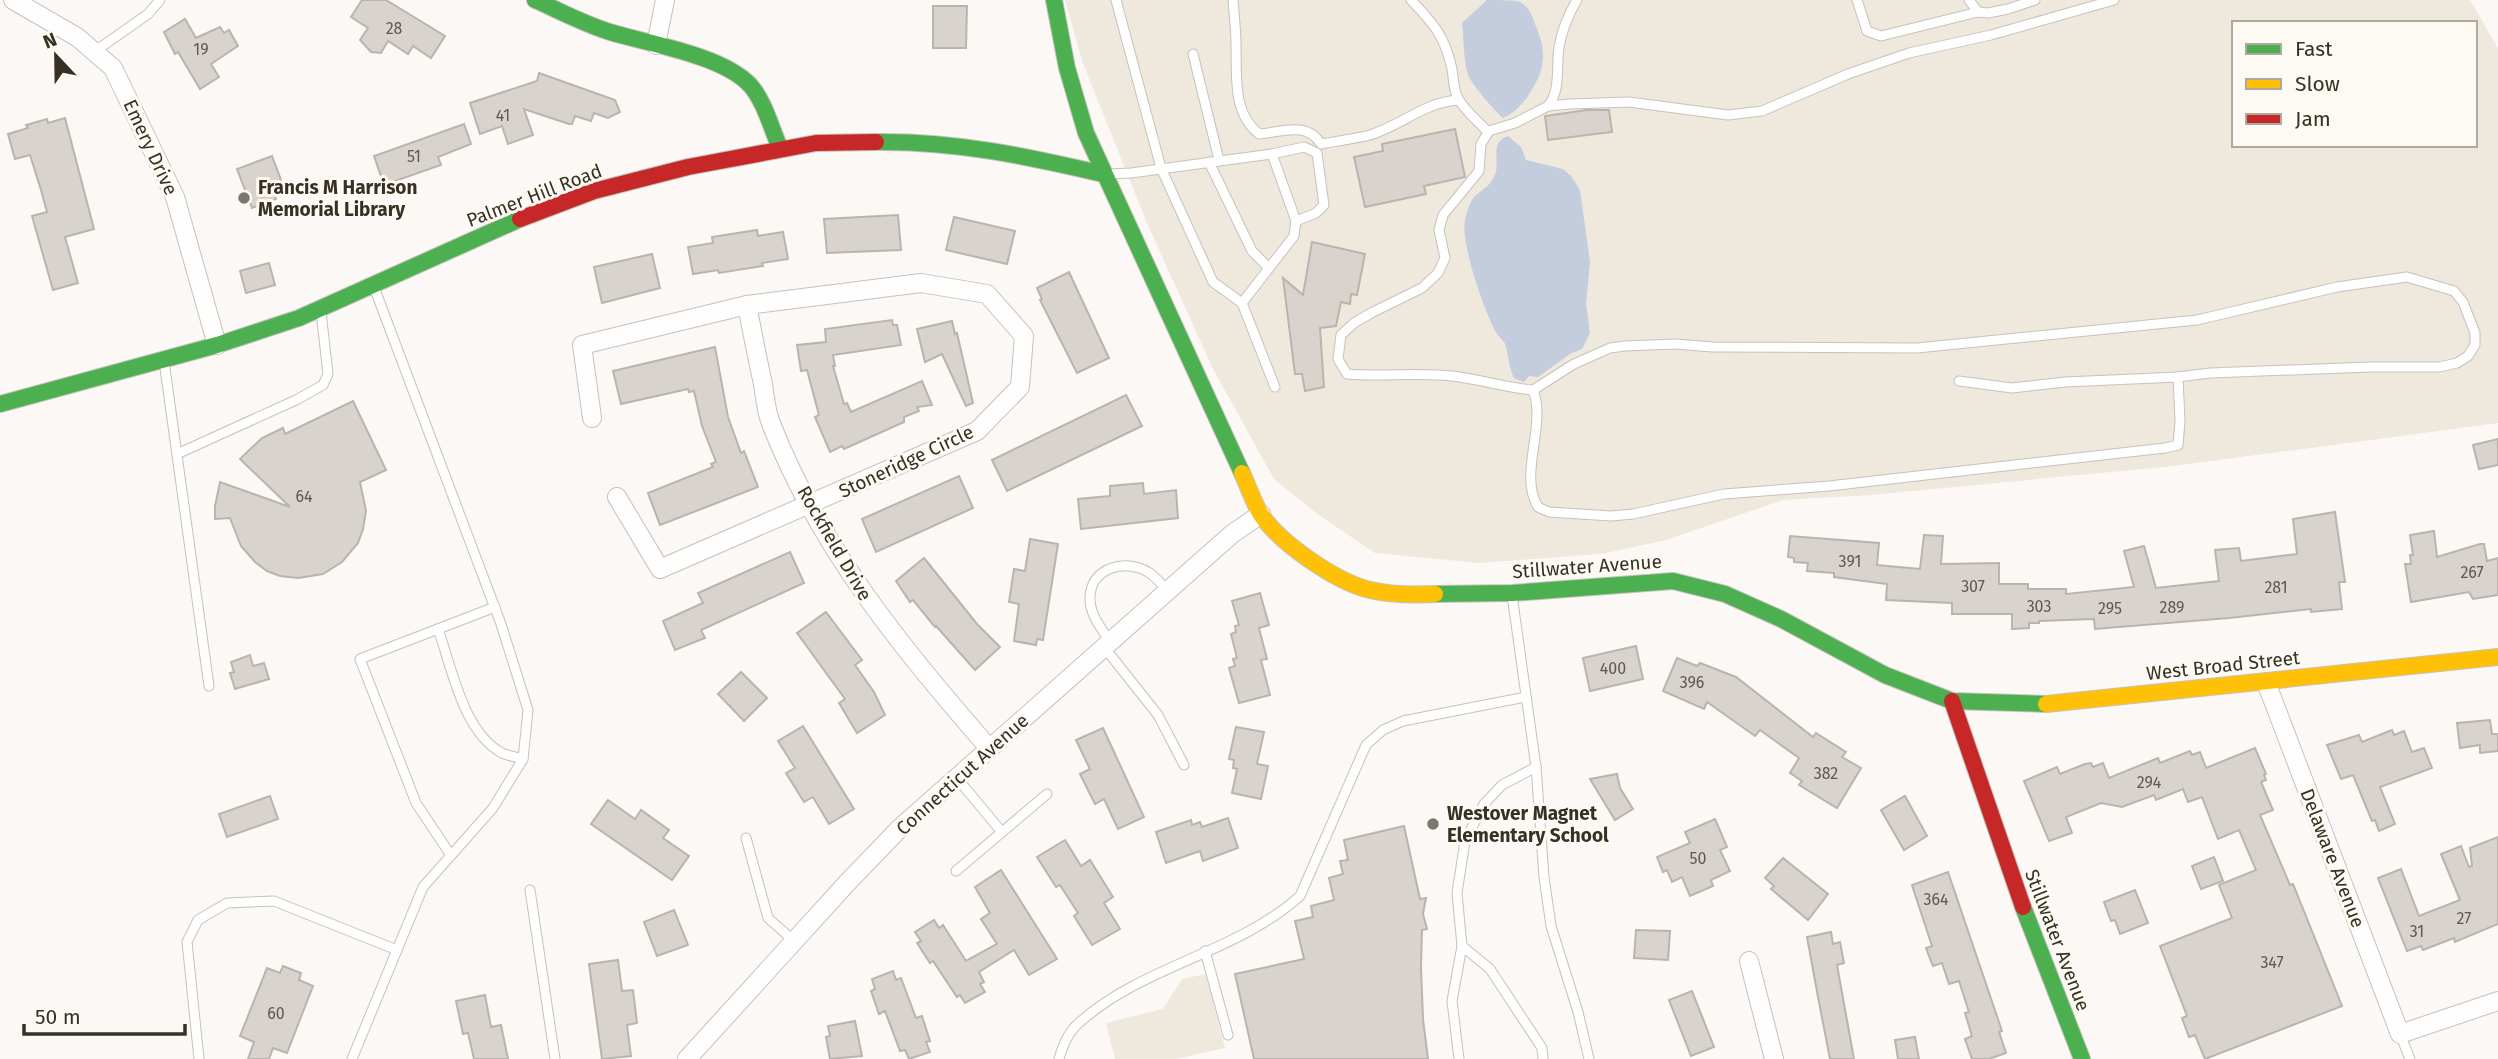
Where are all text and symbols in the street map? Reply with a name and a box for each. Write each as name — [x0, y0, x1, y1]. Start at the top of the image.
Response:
house number: 28 — [386, 19, 403, 38]
north arrow — [21, 21, 91, 91]
legend — [2232, 21, 2477, 147]
text: N — [40, 28, 60, 54]
text: Fast — [2295, 36, 2333, 62]
house number: 19 — [193, 40, 209, 59]
text: Slow — [2295, 71, 2340, 97]
street label: Emery Drive — [118, 96, 183, 199]
house number: 41 — [496, 106, 510, 125]
text: Jam — [2295, 106, 2331, 132]
house number: 51 — [407, 147, 421, 166]
street label: Palmer Hill Road — [463, 159, 605, 232]
place label: Francis M Harrison Memorial Library — [258, 176, 417, 221]
marker: Francis M Harrison Memorial Library — [236, 190, 252, 206]
street label: Stoneridge Circle — [835, 420, 977, 503]
street label: Rockfield Drive — [792, 482, 877, 605]
house number: 64 — [295, 487, 313, 506]
street label: Stillwater Avenue — [1512, 550, 1663, 583]
house number: 391 — [1839, 552, 1861, 571]
house number: 267 — [2460, 563, 2484, 582]
house number: 307 — [1961, 577, 1985, 596]
house number: 281 — [2264, 578, 2288, 597]
house number: 303 — [2027, 597, 2051, 616]
house number: 289 — [2160, 598, 2184, 617]
house number: 295 — [2098, 599, 2122, 618]
street label: West Broad Street — [2145, 646, 2301, 685]
house number: 400 — [1600, 659, 1626, 678]
house number: 396 — [1680, 673, 1704, 692]
street label: Connecticut Avenue — [891, 709, 1033, 840]
house number: 382 — [1814, 764, 1838, 783]
house number: 294 — [2137, 773, 2162, 792]
street label: Delaware Avenue — [2295, 785, 2370, 931]
place label: Westover Magnet Elementary School — [1447, 802, 1609, 847]
marker: Westover Magnet Elementary School — [1425, 816, 1441, 832]
house number: 50 — [1690, 849, 1707, 868]
street label: Stillwater Avenue — [2020, 866, 2095, 1014]
house number: 364 — [1923, 890, 1949, 909]
house number: 27 — [2457, 909, 2471, 928]
house number: 31 — [2410, 922, 2424, 941]
house number: 347 — [2260, 953, 2284, 972]
scale bar — [24, 992, 186, 1036]
text: 50 m — [35, 1004, 81, 1030]
house number: 60 — [267, 1004, 285, 1023]

